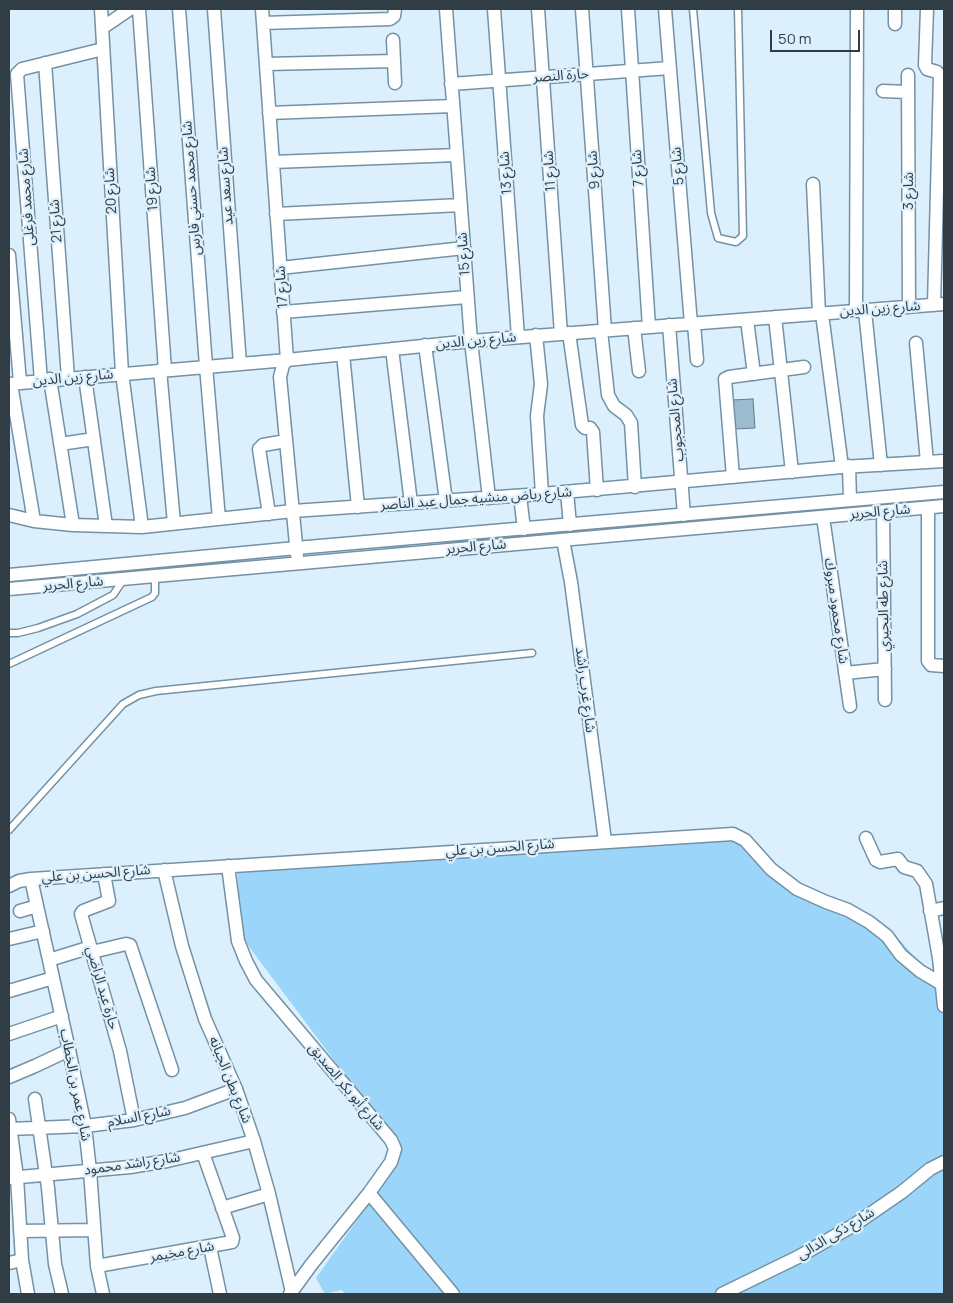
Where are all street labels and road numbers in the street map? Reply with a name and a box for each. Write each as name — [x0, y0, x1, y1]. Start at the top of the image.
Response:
street label: حارة النصر — [532, 66, 590, 86]
street label: شارع محمد حسني فارس — [179, 120, 205, 256]
street label: شارع سعد عيد — [215, 146, 237, 226]
street label: شارع 5 — [668, 146, 688, 186]
street label: شارع محمد فرغلى — [15, 148, 39, 246]
street label: شارع 7 — [628, 149, 648, 187]
street label: شارع 11 — [540, 150, 560, 192]
street label: شارع 9 — [584, 150, 604, 190]
street label: شارع 13 — [496, 151, 516, 195]
street label: شارع 19 — [142, 166, 162, 212]
street label: شارع 20 — [101, 167, 121, 215]
street label: شارع 3 — [901, 172, 917, 210]
street label: شارع 21 — [46, 199, 66, 243]
street label: شارع 15 — [454, 232, 474, 276]
street label: شارع 17 — [272, 265, 292, 309]
street label: شارع زين الدين — [839, 298, 921, 320]
street label: شارع زين الدين — [435, 329, 517, 353]
street label: شارع زين الدين — [32, 366, 114, 390]
street label: شارع المحجوب — [664, 378, 688, 462]
street label: شارع رياض منشيه جمال عبد الناصر — [380, 484, 572, 514]
street label: شارع الحرير — [849, 501, 911, 523]
street label: شارع الحرير — [445, 536, 507, 558]
street label: شارع محمود مبروك — [820, 557, 852, 665]
street label: شارع طه البحيري — [875, 560, 893, 652]
street label: شارع الحرير — [42, 573, 104, 595]
street label: شارع غرب راشد — [571, 646, 599, 734]
street label: شارع الحسن بن علي — [445, 836, 555, 860]
street label: شارع الحسن بن علي — [41, 862, 151, 886]
street label: حارة عبد الراضي — [82, 944, 122, 1032]
street label: شارع عمر بن الخطاب — [56, 1027, 94, 1143]
street label: شارع بطن الجبانه — [205, 1034, 255, 1126]
street label: شارع أبو بكر الصديق — [305, 1040, 387, 1134]
street label: شارع السلام — [106, 1103, 172, 1131]
street label: شارع راشد محمود — [83, 1149, 181, 1179]
street label: شارع ذكى الدالى — [794, 1204, 878, 1264]
street label: شارع مخيمر — [148, 1238, 216, 1266]

